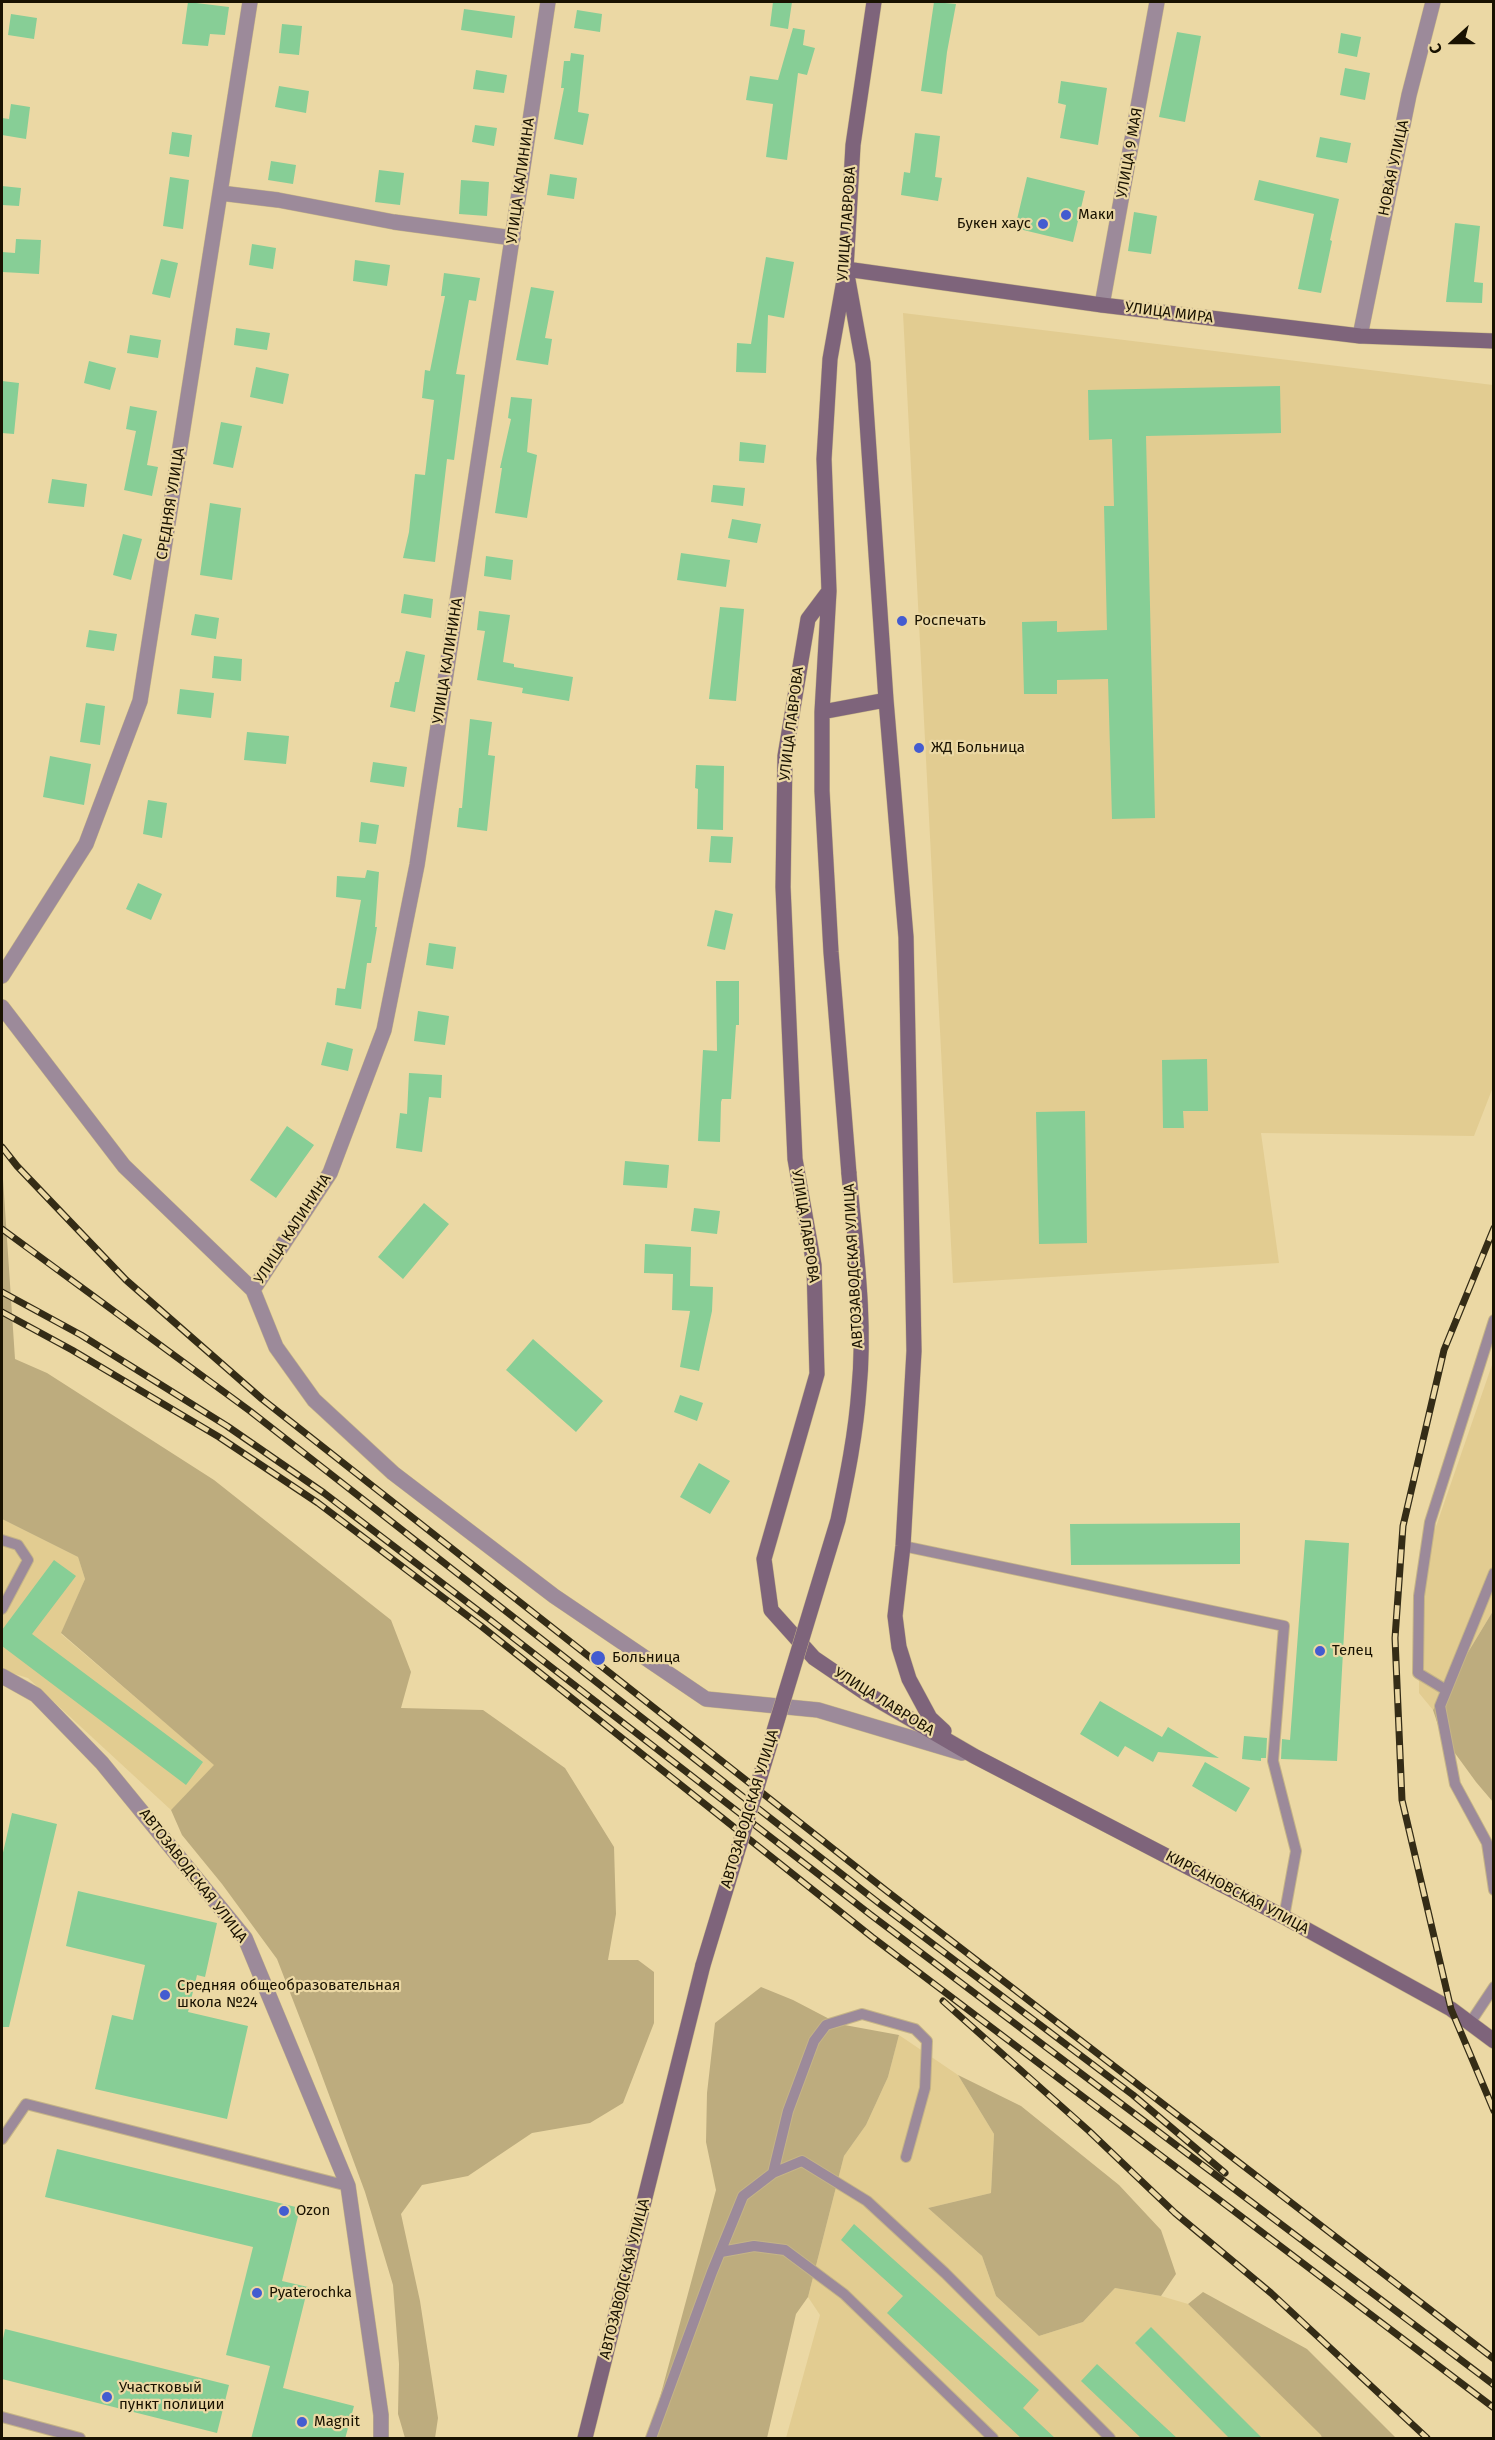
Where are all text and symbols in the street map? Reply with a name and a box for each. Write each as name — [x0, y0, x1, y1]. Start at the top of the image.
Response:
north arrow — [1423, 12, 1483, 72]
text: С — [1425, 41, 1446, 56]
street label: УЛИЦА 9 МАЯ — [1113, 106, 1147, 200]
street label: УЛИЦА КАЛИНИНА — [503, 117, 539, 245]
street label: НОВАЯ УЛИЦА — [1375, 118, 1413, 218]
street label: УЛИЦА ЛАВРОВА — [834, 166, 860, 282]
place label: Маки — [1078, 206, 1115, 224]
marker: Маки — [1059, 208, 1073, 222]
place label: Букен хаус — [957, 215, 1031, 233]
marker: Букен хаус — [1036, 217, 1050, 231]
street label: УЛИЦА МИРА — [1124, 299, 1214, 327]
street label: СРЕДНЯЯ УЛИЦА — [153, 447, 189, 561]
street label: УЛИЦА КАЛИНИНА — [429, 597, 467, 725]
place label: Роспечать — [914, 612, 986, 630]
marker: Роспечать — [895, 614, 909, 628]
street label: УЛИЦА ЛАВРОВА — [776, 666, 808, 782]
place label: ЖД Больница — [931, 739, 1025, 757]
marker: ЖД Больница — [912, 741, 926, 755]
street label: УЛИЦА ЛАВРОВА — [787, 1168, 823, 1284]
street label: УЛИЦА КАЛИНИНА — [251, 1171, 335, 1287]
street label: АВТОЗАВОДСКАЯ УЛИЦА — [841, 1183, 867, 1349]
place label: Телец — [1332, 1642, 1373, 1660]
marker: Телец — [1313, 1644, 1327, 1658]
marker: Больница — [589, 1649, 607, 1667]
place label: Больница — [612, 1649, 681, 1667]
street label: УЛИЦА ЛАВРОВА — [831, 1664, 937, 1740]
street label: АВТОЗАВОДСКАЯ УЛИЦА — [717, 1728, 783, 1890]
street label: АВТОЗАВОДСКАЯ УЛИЦА — [135, 1805, 251, 1947]
street label: КИРСАНОВСКАЯ УЛИЦА — [1162, 1848, 1312, 1938]
place label: Средняя общеобразовательная школа №24 — [177, 1977, 400, 2012]
marker: Средняя общеобразовательная школа №24 — [158, 1988, 172, 2002]
street label: АВТОЗАВОДСКАЯ УЛИЦА — [596, 2197, 654, 2361]
place label: Ozon — [296, 2202, 330, 2220]
marker: Ozon — [277, 2204, 291, 2218]
place label: Pyaterochka — [269, 2284, 352, 2302]
marker: Pyaterochka — [250, 2286, 264, 2300]
place label: Участковый пункт полиции — [119, 2379, 225, 2414]
marker: Участковый пункт полиции — [100, 2390, 114, 2404]
place label: Magnit — [314, 2413, 360, 2431]
marker: Magnit — [295, 2415, 309, 2429]

